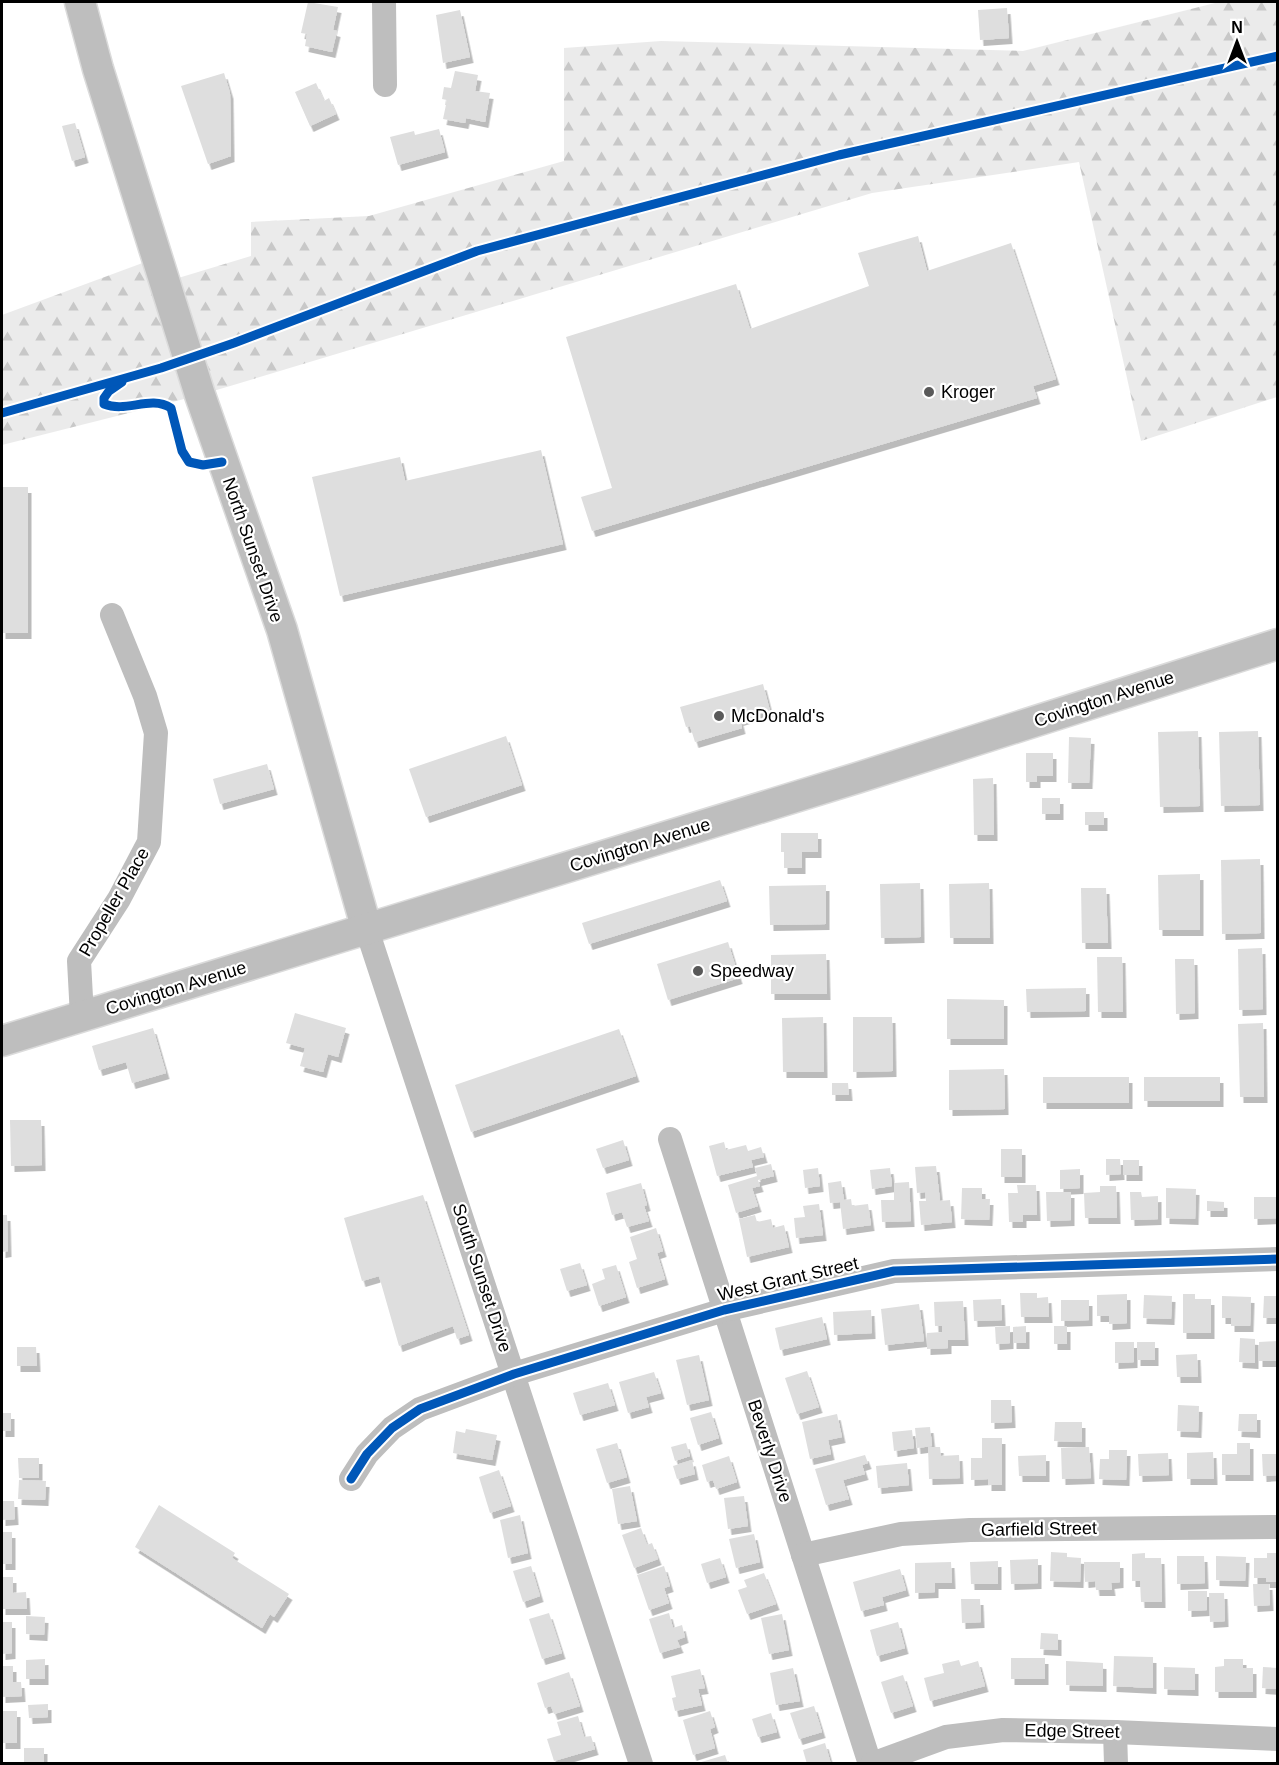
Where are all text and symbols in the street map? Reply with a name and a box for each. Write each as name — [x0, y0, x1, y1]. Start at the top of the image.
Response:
north arrow — [1207, 12, 1267, 72]
text: N — [1231, 19, 1243, 36]
place label: Kroger — [941, 382, 995, 402]
marker: Kroger — [922, 385, 936, 399]
street label: North Sunset Drive — [219, 475, 287, 625]
street label: Covington Avenue — [1032, 667, 1176, 731]
place label: McDonald's — [731, 706, 824, 726]
marker: McDonald's — [712, 709, 726, 723]
street label: Covington Avenue — [567, 814, 713, 876]
street label: Propeller Place — [75, 844, 153, 960]
street label: Covington Avenue — [103, 957, 249, 1019]
place label: Speedway — [710, 961, 794, 981]
marker: Speedway — [691, 964, 705, 978]
street label: South Sunset Drive — [449, 1201, 515, 1355]
street label: West Grant Street — [716, 1253, 860, 1305]
street label: Beverly Drive — [744, 1397, 796, 1505]
street label: Garfield Street — [981, 1518, 1097, 1540]
street label: Edge Street — [1024, 1720, 1120, 1742]

